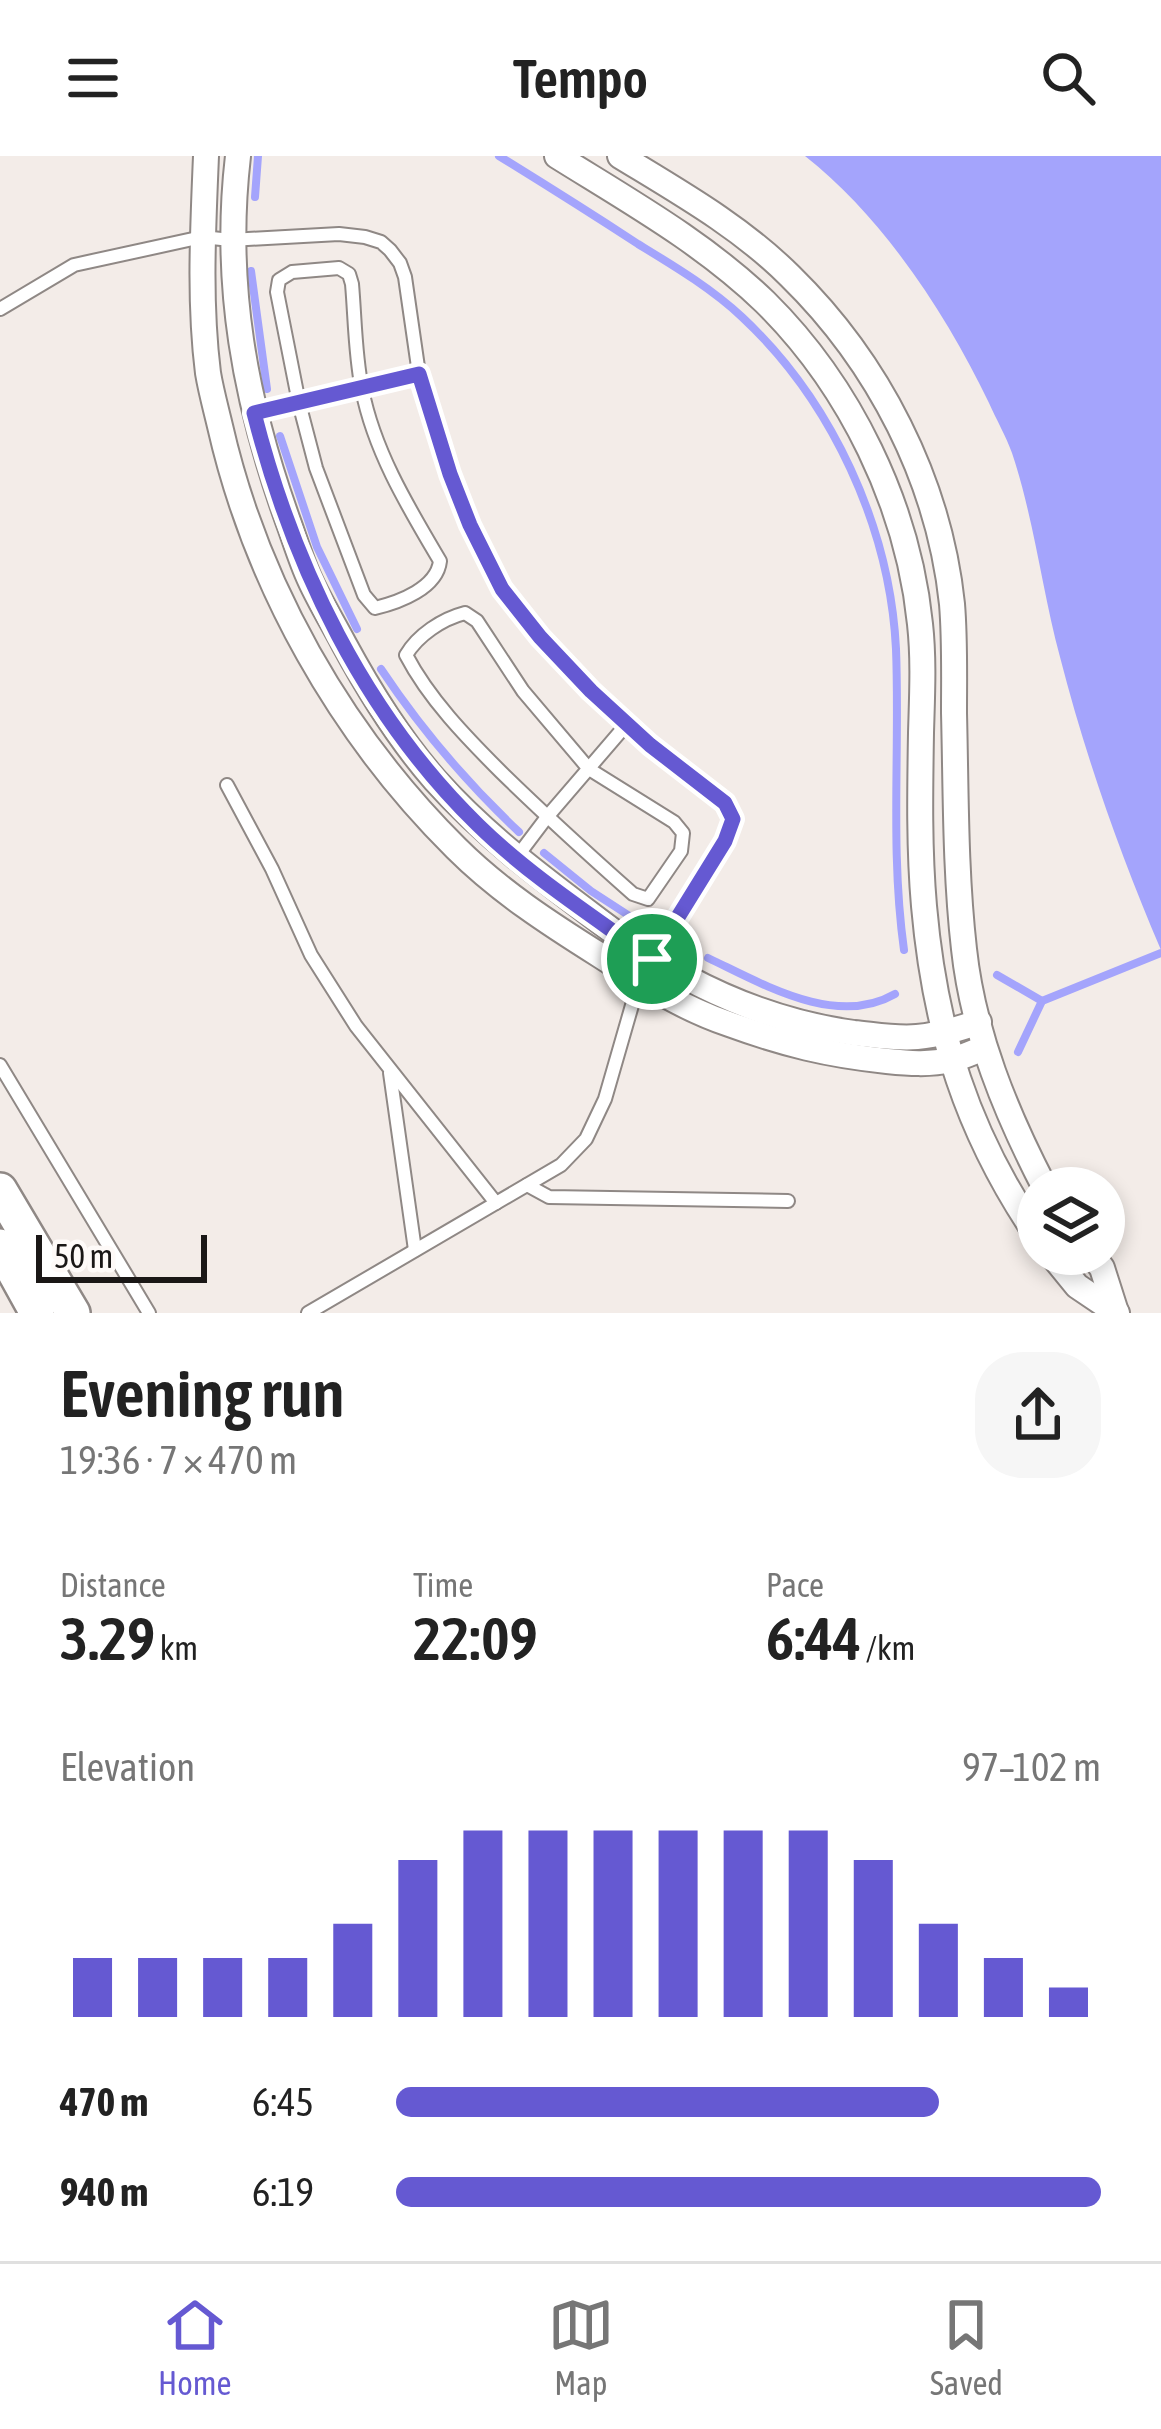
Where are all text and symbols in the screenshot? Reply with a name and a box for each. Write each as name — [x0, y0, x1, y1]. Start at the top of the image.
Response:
icon: menu — [60, 45, 126, 111]
icon: search — [1035, 45, 1101, 111]
text: Tempo — [513, 48, 648, 109]
pin — [601, 908, 703, 1010]
icon: arrive — [619, 926, 685, 992]
map controls — [1017, 1167, 1125, 1275]
button: layers — [1017, 1167, 1125, 1275]
scale bar — [36, 1229, 207, 1282]
text: 50 m — [54, 1237, 113, 1275]
button: share — [975, 1352, 1101, 1478]
text: Evening run — [60, 1355, 345, 1431]
text: 19:36 · 7 × 470 m — [60, 1438, 297, 1482]
text: Distance — [60, 1566, 166, 1604]
text: Time — [413, 1566, 473, 1604]
text: Pace — [766, 1566, 824, 1604]
text: 3.29 — [60, 1604, 155, 1673]
text: 22:09 — [413, 1604, 538, 1673]
text: 6:44 — [766, 1604, 861, 1673]
text: km — [155, 1629, 198, 1667]
text: /km — [861, 1629, 915, 1667]
text: Elevation — [60, 1745, 195, 1789]
text: 97–102 m — [962, 1745, 1101, 1789]
text: 470 m — [60, 2080, 148, 2124]
text: 6:45 — [252, 2080, 314, 2124]
text: 940 m — [60, 2170, 148, 2214]
text: 6:19 — [252, 2170, 314, 2214]
tab: Home — [158, 2292, 232, 2402]
tab: Map — [548, 2292, 614, 2402]
tab: Saved — [930, 2292, 1003, 2402]

